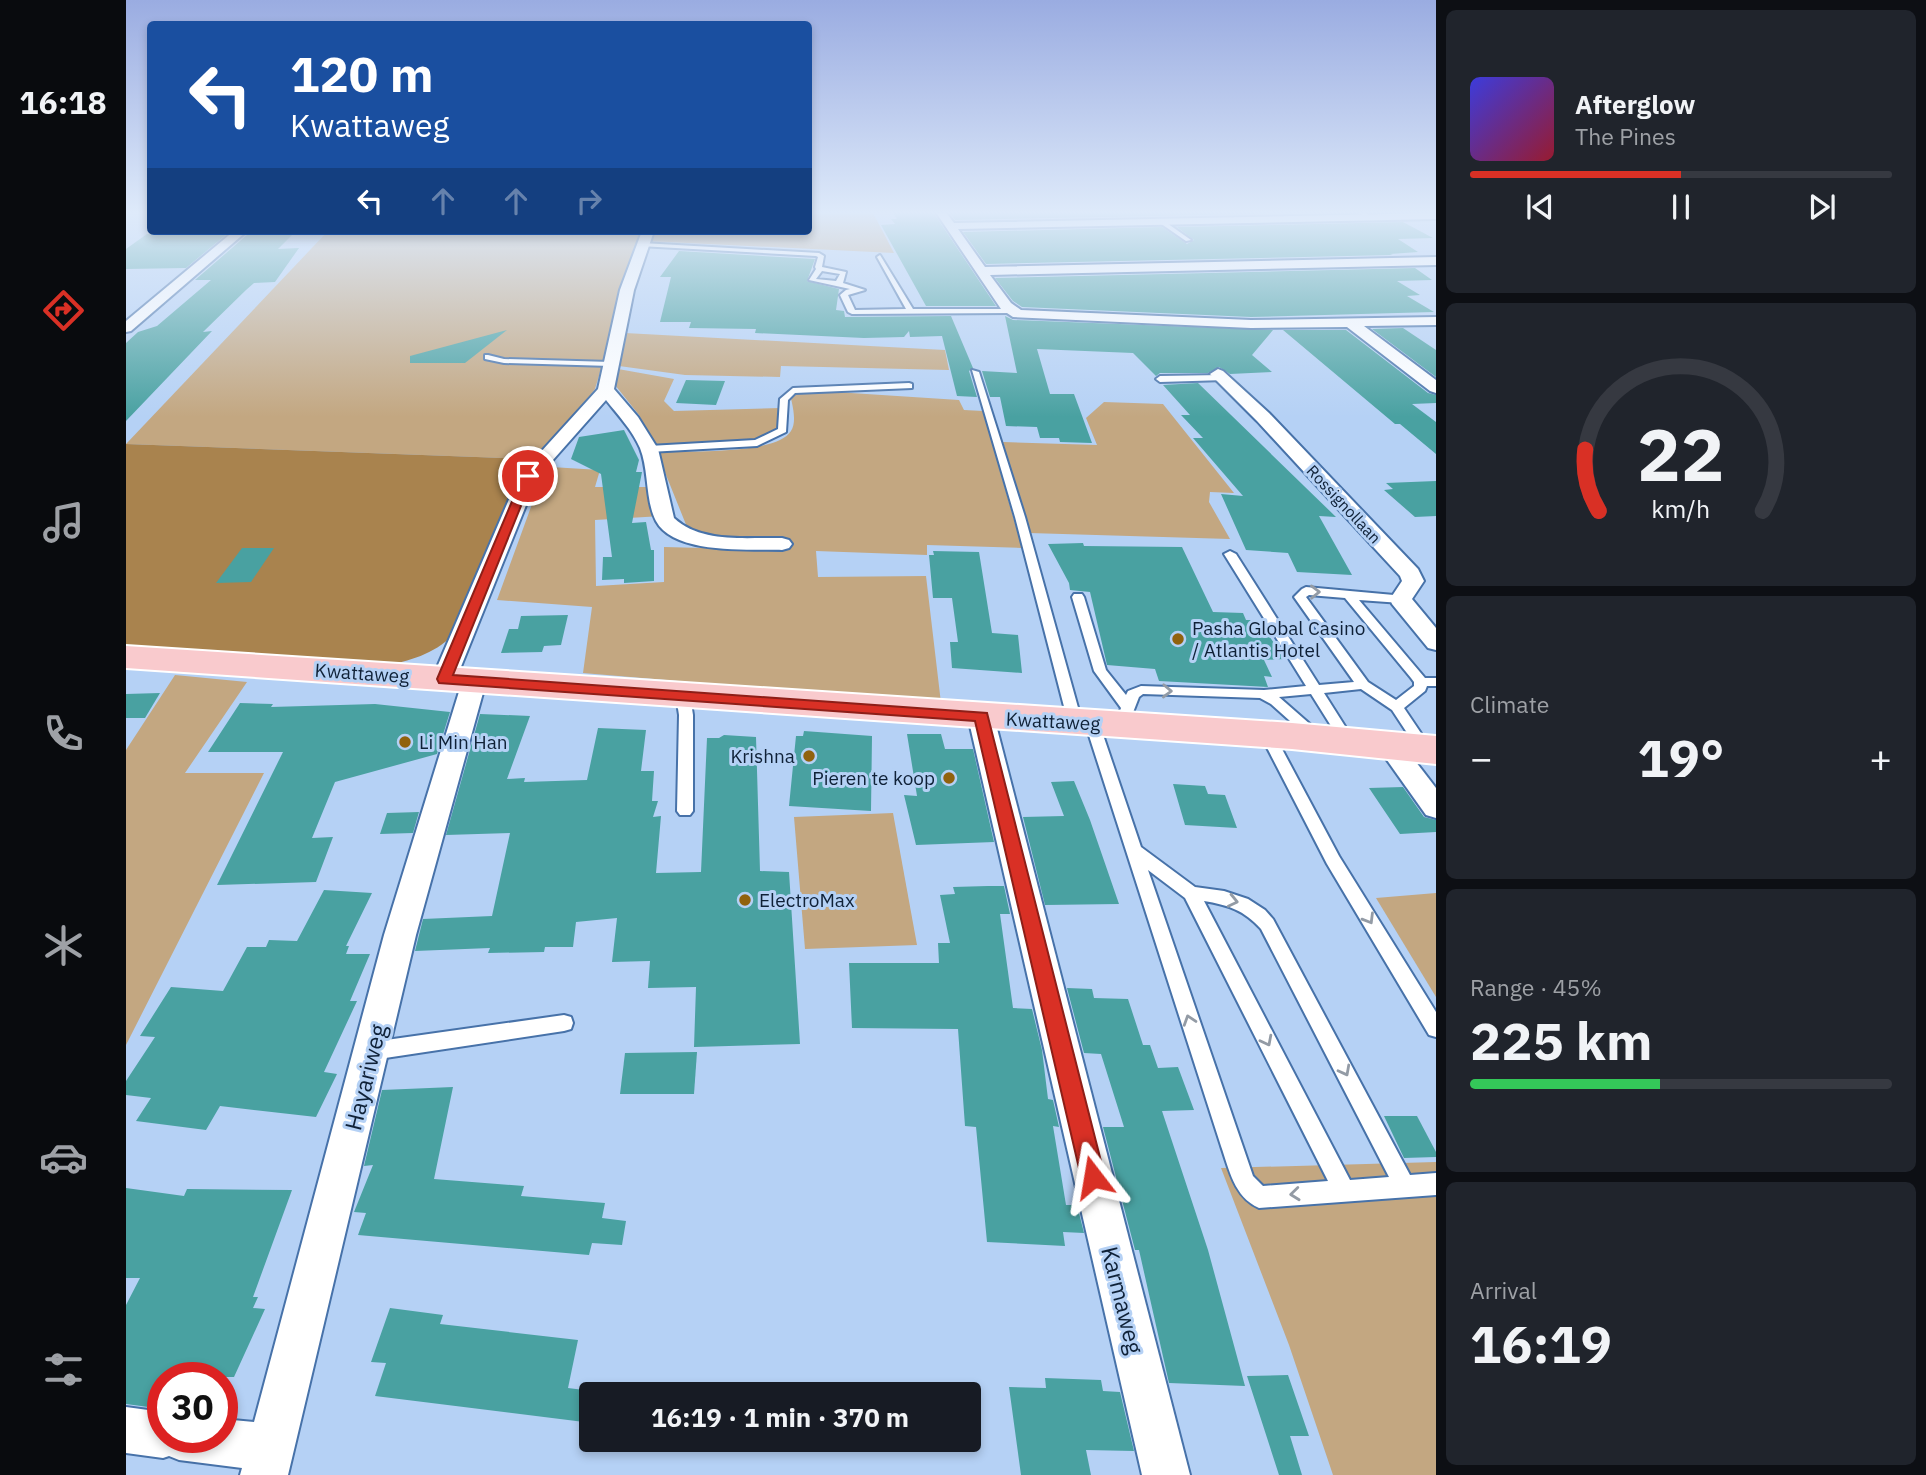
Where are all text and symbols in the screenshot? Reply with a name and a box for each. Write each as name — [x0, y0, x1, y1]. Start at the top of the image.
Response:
text: 120 m — [290, 42, 434, 105]
icon: left — [175, 49, 266, 140]
text: 16:18 — [19, 81, 107, 123]
text: Afterglow — [1575, 87, 1695, 121]
text: Kwattaweg — [290, 104, 449, 146]
text: The Pines — [1575, 121, 1676, 151]
icon: left — [351, 182, 389, 220]
icon: ahead — [424, 182, 462, 220]
icon: ahead — [497, 182, 535, 220]
icon: right — [570, 182, 608, 220]
icon: previous — [1521, 188, 1559, 226]
icon: pause — [1662, 188, 1700, 226]
icon: next — [1803, 188, 1841, 226]
icon: directions — [39, 286, 88, 335]
text: 22 — [1637, 406, 1725, 501]
pin — [498, 446, 558, 506]
icon: arrive — [509, 457, 547, 495]
street label: Rossignollaan — [1303, 461, 1385, 547]
text: km/h — [1652, 491, 1710, 524]
icon: music — [39, 498, 88, 547]
one-way arrow — [1310, 585, 1321, 600]
place label: Pasha Global Casino / Atlantis Hotel — [1192, 616, 1365, 662]
marker: Pasha Global Casino / Atlantis Hotel — [1170, 631, 1186, 647]
street label: Kwattaweg — [314, 658, 410, 688]
one-way arrow — [1162, 683, 1173, 698]
text: Climate — [1470, 689, 1549, 719]
street label: Kwattaweg — [1005, 707, 1101, 735]
icon: phone — [39, 709, 88, 758]
text: 19° — [1638, 724, 1724, 791]
place label: Li Min Han — [419, 730, 508, 754]
text: − — [1470, 733, 1493, 782]
text: + — [1869, 733, 1892, 782]
marker: Li Min Han — [397, 734, 413, 750]
place label: Krishna — [730, 744, 795, 768]
marker: Krishna — [801, 748, 817, 764]
place label: Pieren te koop — [812, 766, 935, 790]
marker: Pieren te koop — [941, 770, 957, 786]
place label: ElectroMax — [759, 888, 855, 912]
marker: ElectroMax — [737, 892, 753, 908]
one-way arrow — [1227, 892, 1239, 907]
one-way arrow — [1361, 911, 1374, 924]
icon: climate — [39, 921, 88, 970]
text: Range · 45% — [1470, 972, 1602, 1002]
text: 225 km — [1470, 1007, 1652, 1074]
one-way arrow — [1183, 1014, 1197, 1027]
street label: Hayariweg — [337, 1021, 393, 1133]
one-way arrow — [1259, 1034, 1272, 1046]
one-way arrow — [1336, 1064, 1350, 1076]
icon: car — [39, 1133, 88, 1182]
position arrow — [1056, 1140, 1130, 1214]
one-way arrow — [1289, 1187, 1300, 1202]
street label: Karmaweg — [1095, 1243, 1151, 1357]
text: Arrival — [1470, 1275, 1537, 1305]
text: 16:19 — [1470, 1310, 1612, 1377]
icon: filters — [39, 1345, 88, 1394]
speed limit sign: 30 — [147, 1362, 238, 1453]
text: 16:19 · 1 min · 370 m — [651, 1400, 909, 1434]

